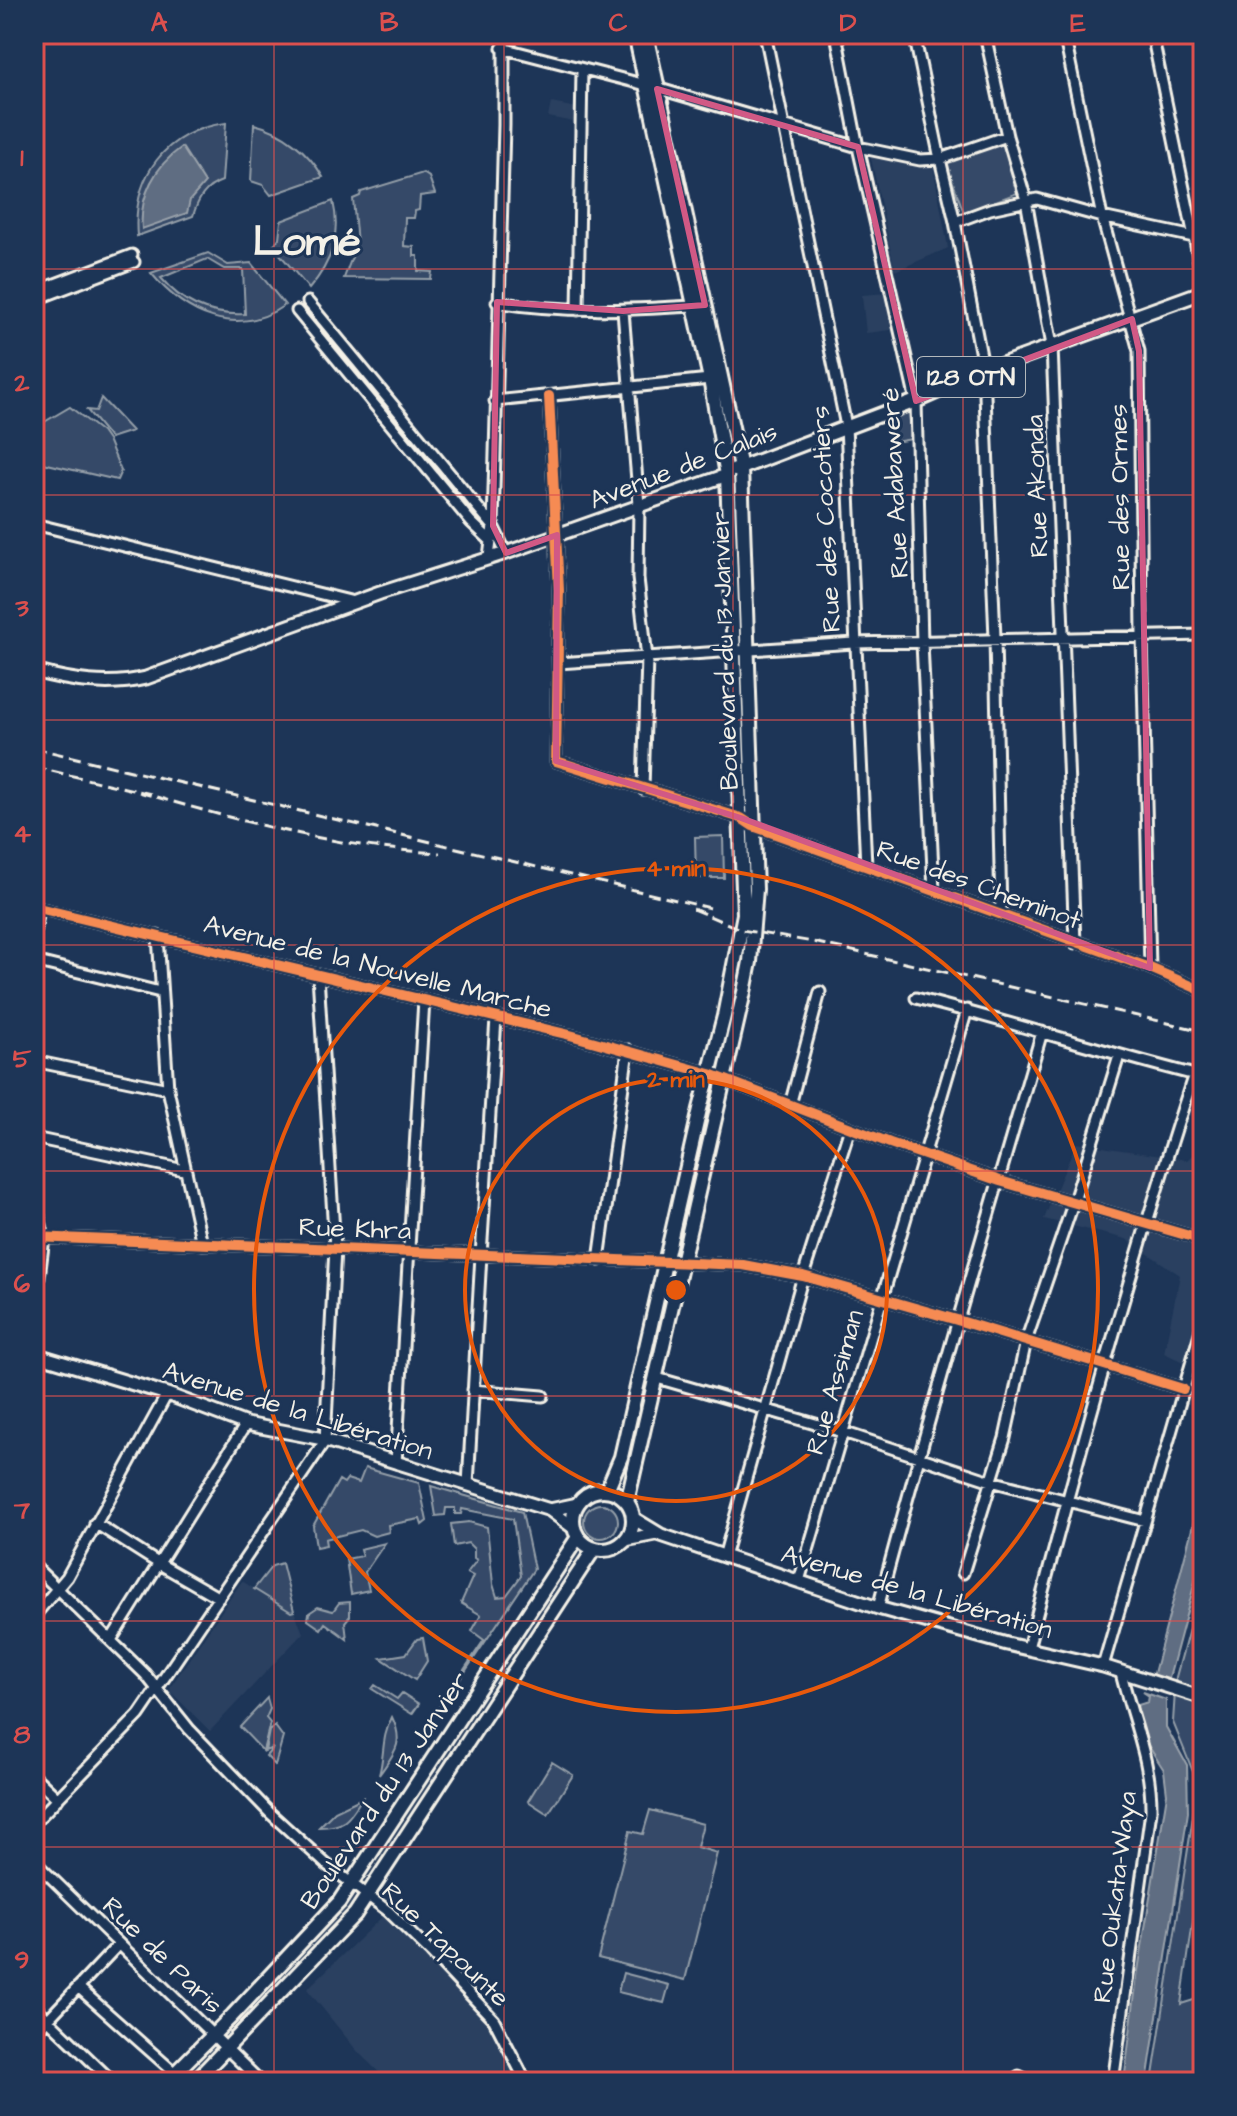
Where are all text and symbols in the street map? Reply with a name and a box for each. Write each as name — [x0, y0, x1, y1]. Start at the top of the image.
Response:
text: A — [151, 5, 168, 41]
text: B — [380, 5, 399, 41]
text: C — [609, 5, 628, 41]
text: D — [840, 5, 857, 41]
text: E — [1070, 5, 1086, 41]
text: 1 — [20, 140, 24, 176]
district label: Lomé — [253, 214, 361, 272]
road number: 128 OTN — [917, 357, 1025, 397]
text: 2 — [14, 365, 30, 401]
street label: Rue Adabaweré — [872, 387, 918, 579]
street label: Rue des Ormes — [1100, 404, 1140, 590]
street label: Rue des Cocotiers — [802, 405, 850, 633]
street label: Avenue de Calais — [584, 414, 783, 518]
street label: Rue Akonda — [1017, 414, 1057, 558]
street label: Boulevard du 13 Janvier — [702, 511, 748, 791]
text: 3 — [14, 590, 29, 626]
text: 4 — [13, 816, 31, 852]
street label: Rue des Cheminot — [872, 831, 1086, 939]
text: 4 min — [646, 852, 706, 886]
street label: Avenue de la Nouvelle Marche — [200, 906, 555, 1028]
text: 5 — [13, 1041, 32, 1077]
text: 2 min — [646, 1063, 705, 1097]
street label: Rue Khra — [298, 1209, 412, 1249]
text: 6 — [14, 1266, 31, 1302]
centre of rings — [662, 1276, 690, 1304]
street label: Rue Assiman — [797, 1306, 873, 1459]
street label: Avenue de la Libération — [158, 1353, 437, 1469]
text: 7 — [13, 1492, 30, 1528]
street label: Avenue de la Libération — [777, 1536, 1057, 1648]
street label: Boulevard du 13 Janvier — [292, 1665, 478, 1916]
text: 8 — [14, 1717, 31, 1753]
street label: Rue Oukata-Waya — [1084, 1789, 1148, 2005]
street label: Rue Tapounte — [373, 1874, 517, 2015]
street label: Rue de Paris — [94, 1889, 231, 2023]
text: 9 — [15, 1942, 29, 1978]

